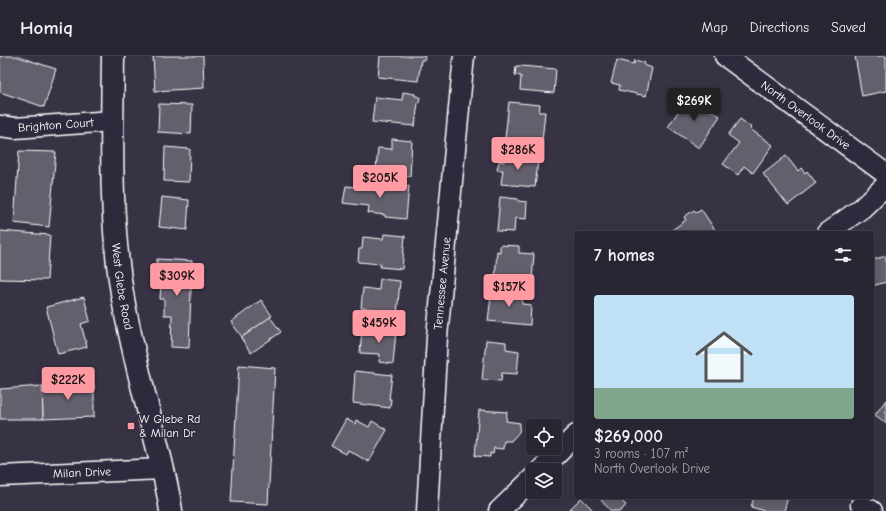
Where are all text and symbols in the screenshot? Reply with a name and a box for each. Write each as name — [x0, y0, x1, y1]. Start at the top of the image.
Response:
text: Homiq — [20, 17, 73, 39]
text: Map — [701, 19, 728, 36]
text: Directions — [750, 19, 809, 36]
text: Saved — [831, 19, 866, 36]
street label: North Overlook Drive — [758, 78, 853, 152]
pin: $269K — [666, 88, 722, 122]
text: $269K — [676, 93, 712, 108]
street label: Brighton Court — [17, 115, 95, 135]
pin: $286K — [490, 137, 546, 171]
text: $286K — [500, 142, 536, 157]
pin: $205K — [352, 165, 408, 199]
text: $205K — [362, 170, 398, 185]
street label: Tennessee Avenue — [431, 236, 454, 331]
street label: West Glebe Road — [109, 242, 136, 331]
icon: filters — [832, 244, 854, 266]
text: 7 homes — [594, 246, 655, 265]
pin: $309K — [149, 263, 205, 297]
text: $309K — [159, 268, 195, 283]
pin: $157K — [481, 274, 537, 308]
text: $157K — [492, 279, 526, 294]
pin: $459K — [351, 310, 407, 344]
text: $459K — [362, 315, 396, 330]
icon: home — [688, 321, 760, 393]
pin: $222K — [40, 367, 96, 401]
text: $222K — [51, 372, 85, 387]
place label: W Glebe Rd & Milan Dr — [139, 412, 200, 440]
map controls — [526, 419, 562, 499]
button: locate — [526, 419, 562, 455]
marker: W Glebe Rd & Milan Dr — [126, 421, 136, 431]
text: $269,000 — [594, 427, 663, 446]
text: 3 rooms · 107 m² — [594, 446, 688, 461]
text: North Overlook Drive — [594, 461, 710, 476]
button: layers — [526, 463, 562, 499]
street label: Milan Drive — [53, 464, 111, 481]

